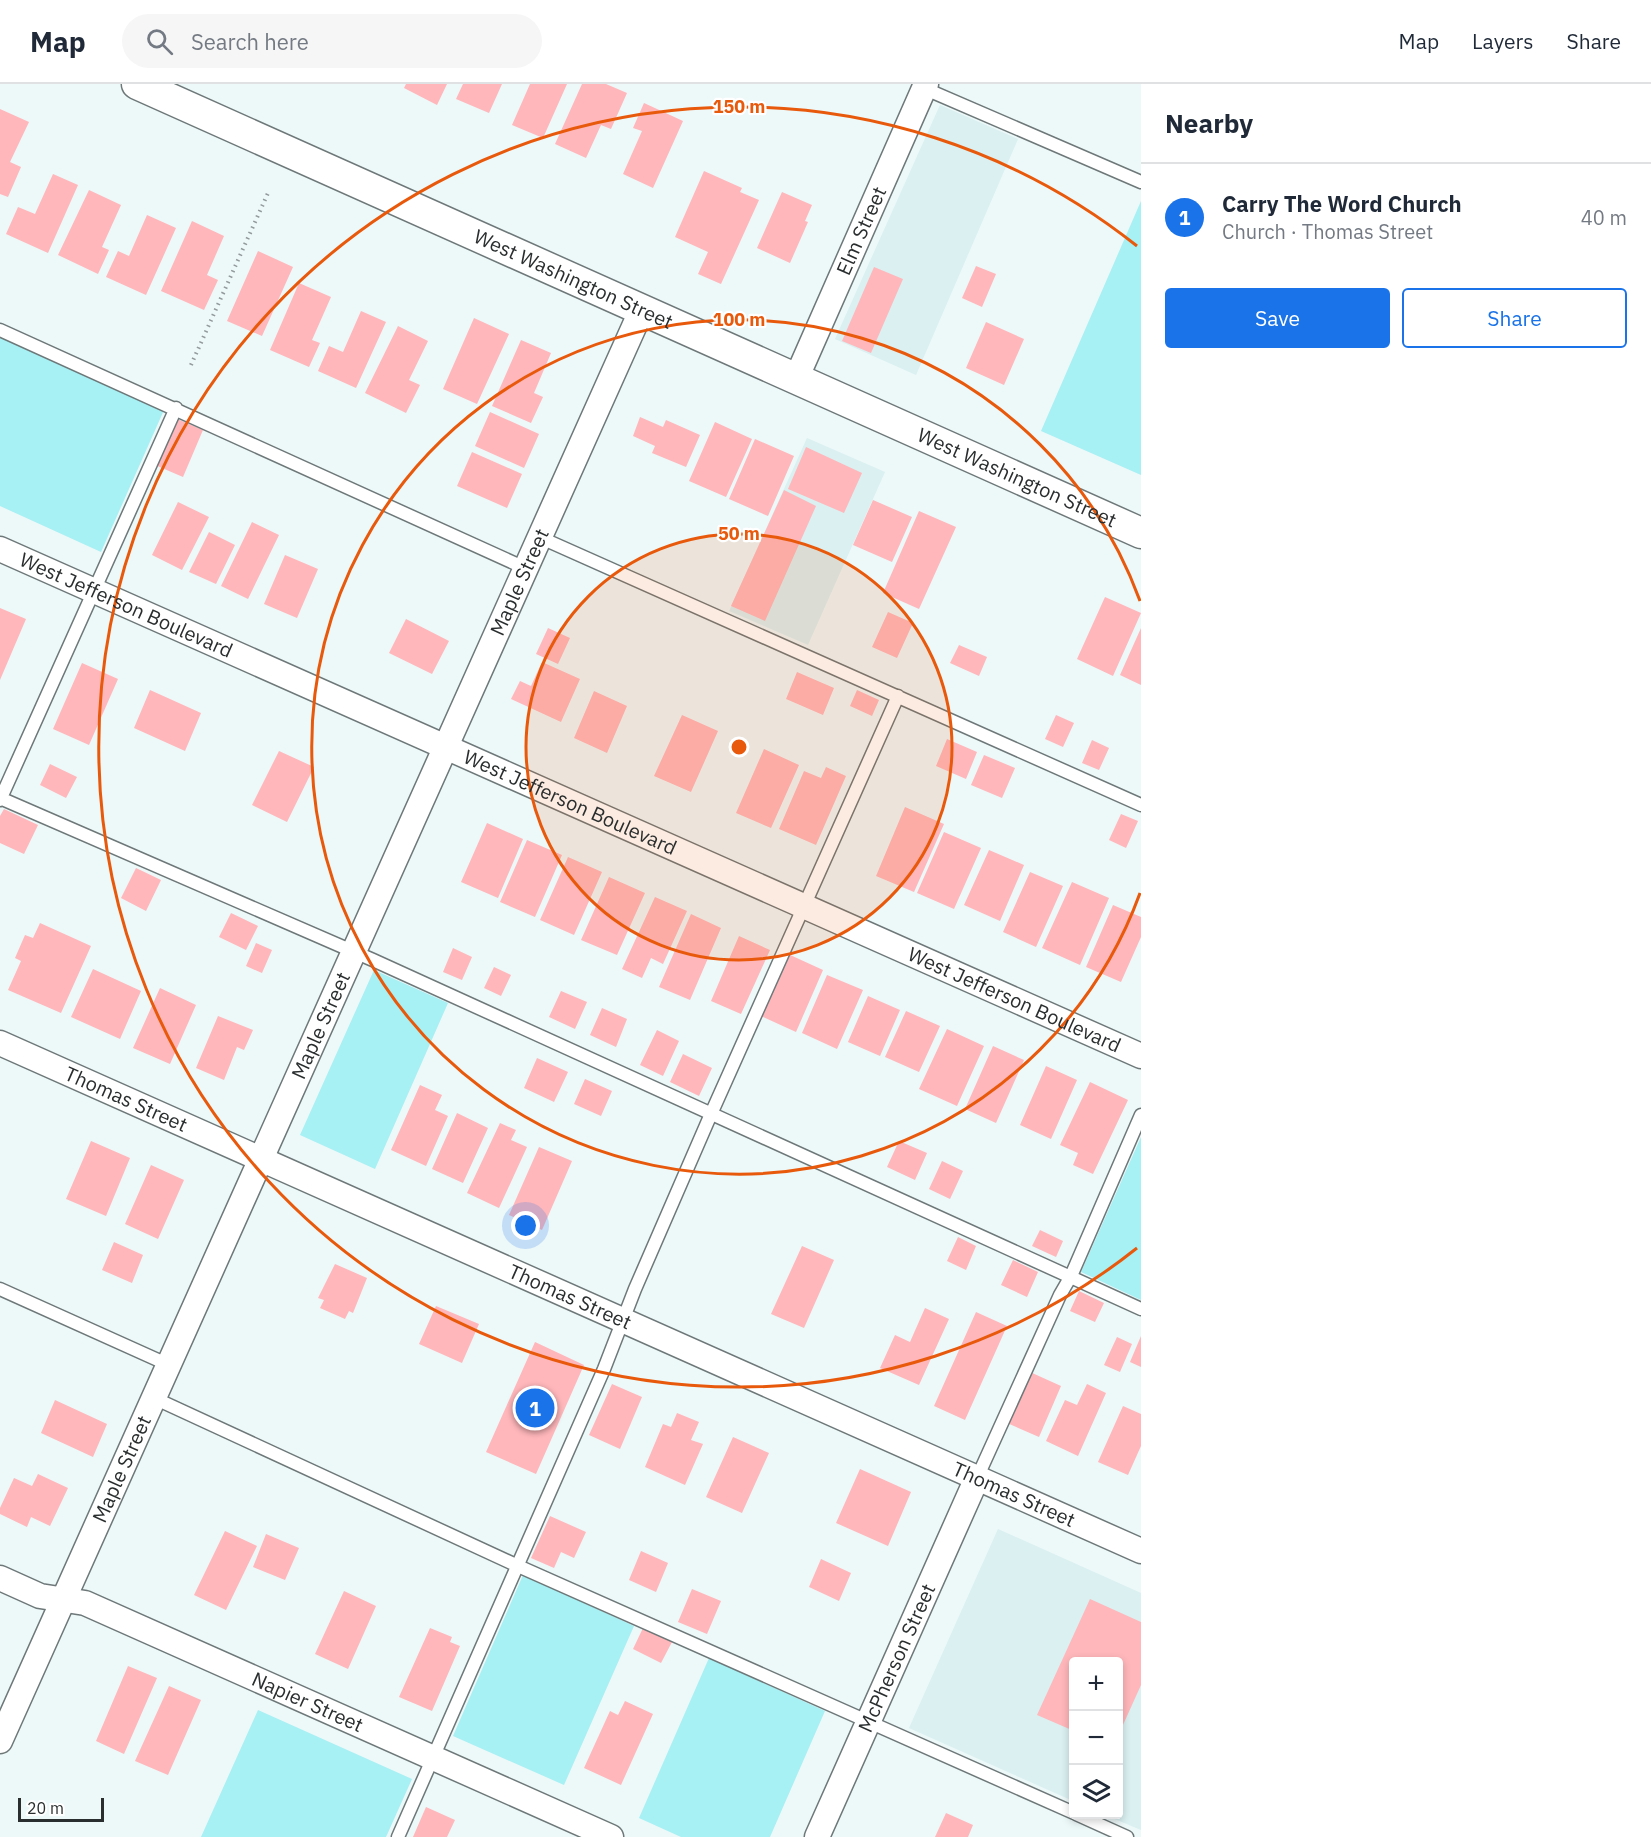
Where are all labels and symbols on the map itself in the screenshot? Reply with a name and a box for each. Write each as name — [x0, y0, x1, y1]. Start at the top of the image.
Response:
text: 150 m — [713, 95, 765, 118]
street label: Elm Street — [830, 182, 892, 279]
street label: West Washington Street — [470, 222, 677, 335]
text: 100 m — [713, 308, 765, 331]
street label: West Washington Street — [913, 421, 1121, 533]
text: 50 m — [718, 522, 760, 545]
street label: Maple Street — [483, 524, 555, 640]
street label: West Jefferson Boulevard — [16, 545, 237, 664]
centre of rings — [729, 737, 749, 757]
street label: West Jefferson Boulevard — [460, 743, 681, 861]
street label: West Jefferson Boulevard — [904, 940, 1125, 1058]
street label: Maple Street — [285, 968, 356, 1083]
street label: Thomas Street — [61, 1060, 192, 1138]
your location — [511, 1211, 540, 1240]
street label: Thomas Street — [505, 1257, 636, 1335]
pin: 1 — [516, 1386, 554, 1430]
street label: Maple Street — [86, 1411, 157, 1527]
street label: Thomas Street — [949, 1455, 1080, 1533]
street label: McPherson Street — [851, 1579, 941, 1736]
street label: Napier Street — [248, 1665, 368, 1738]
scale bar — [18, 1795, 104, 1822]

